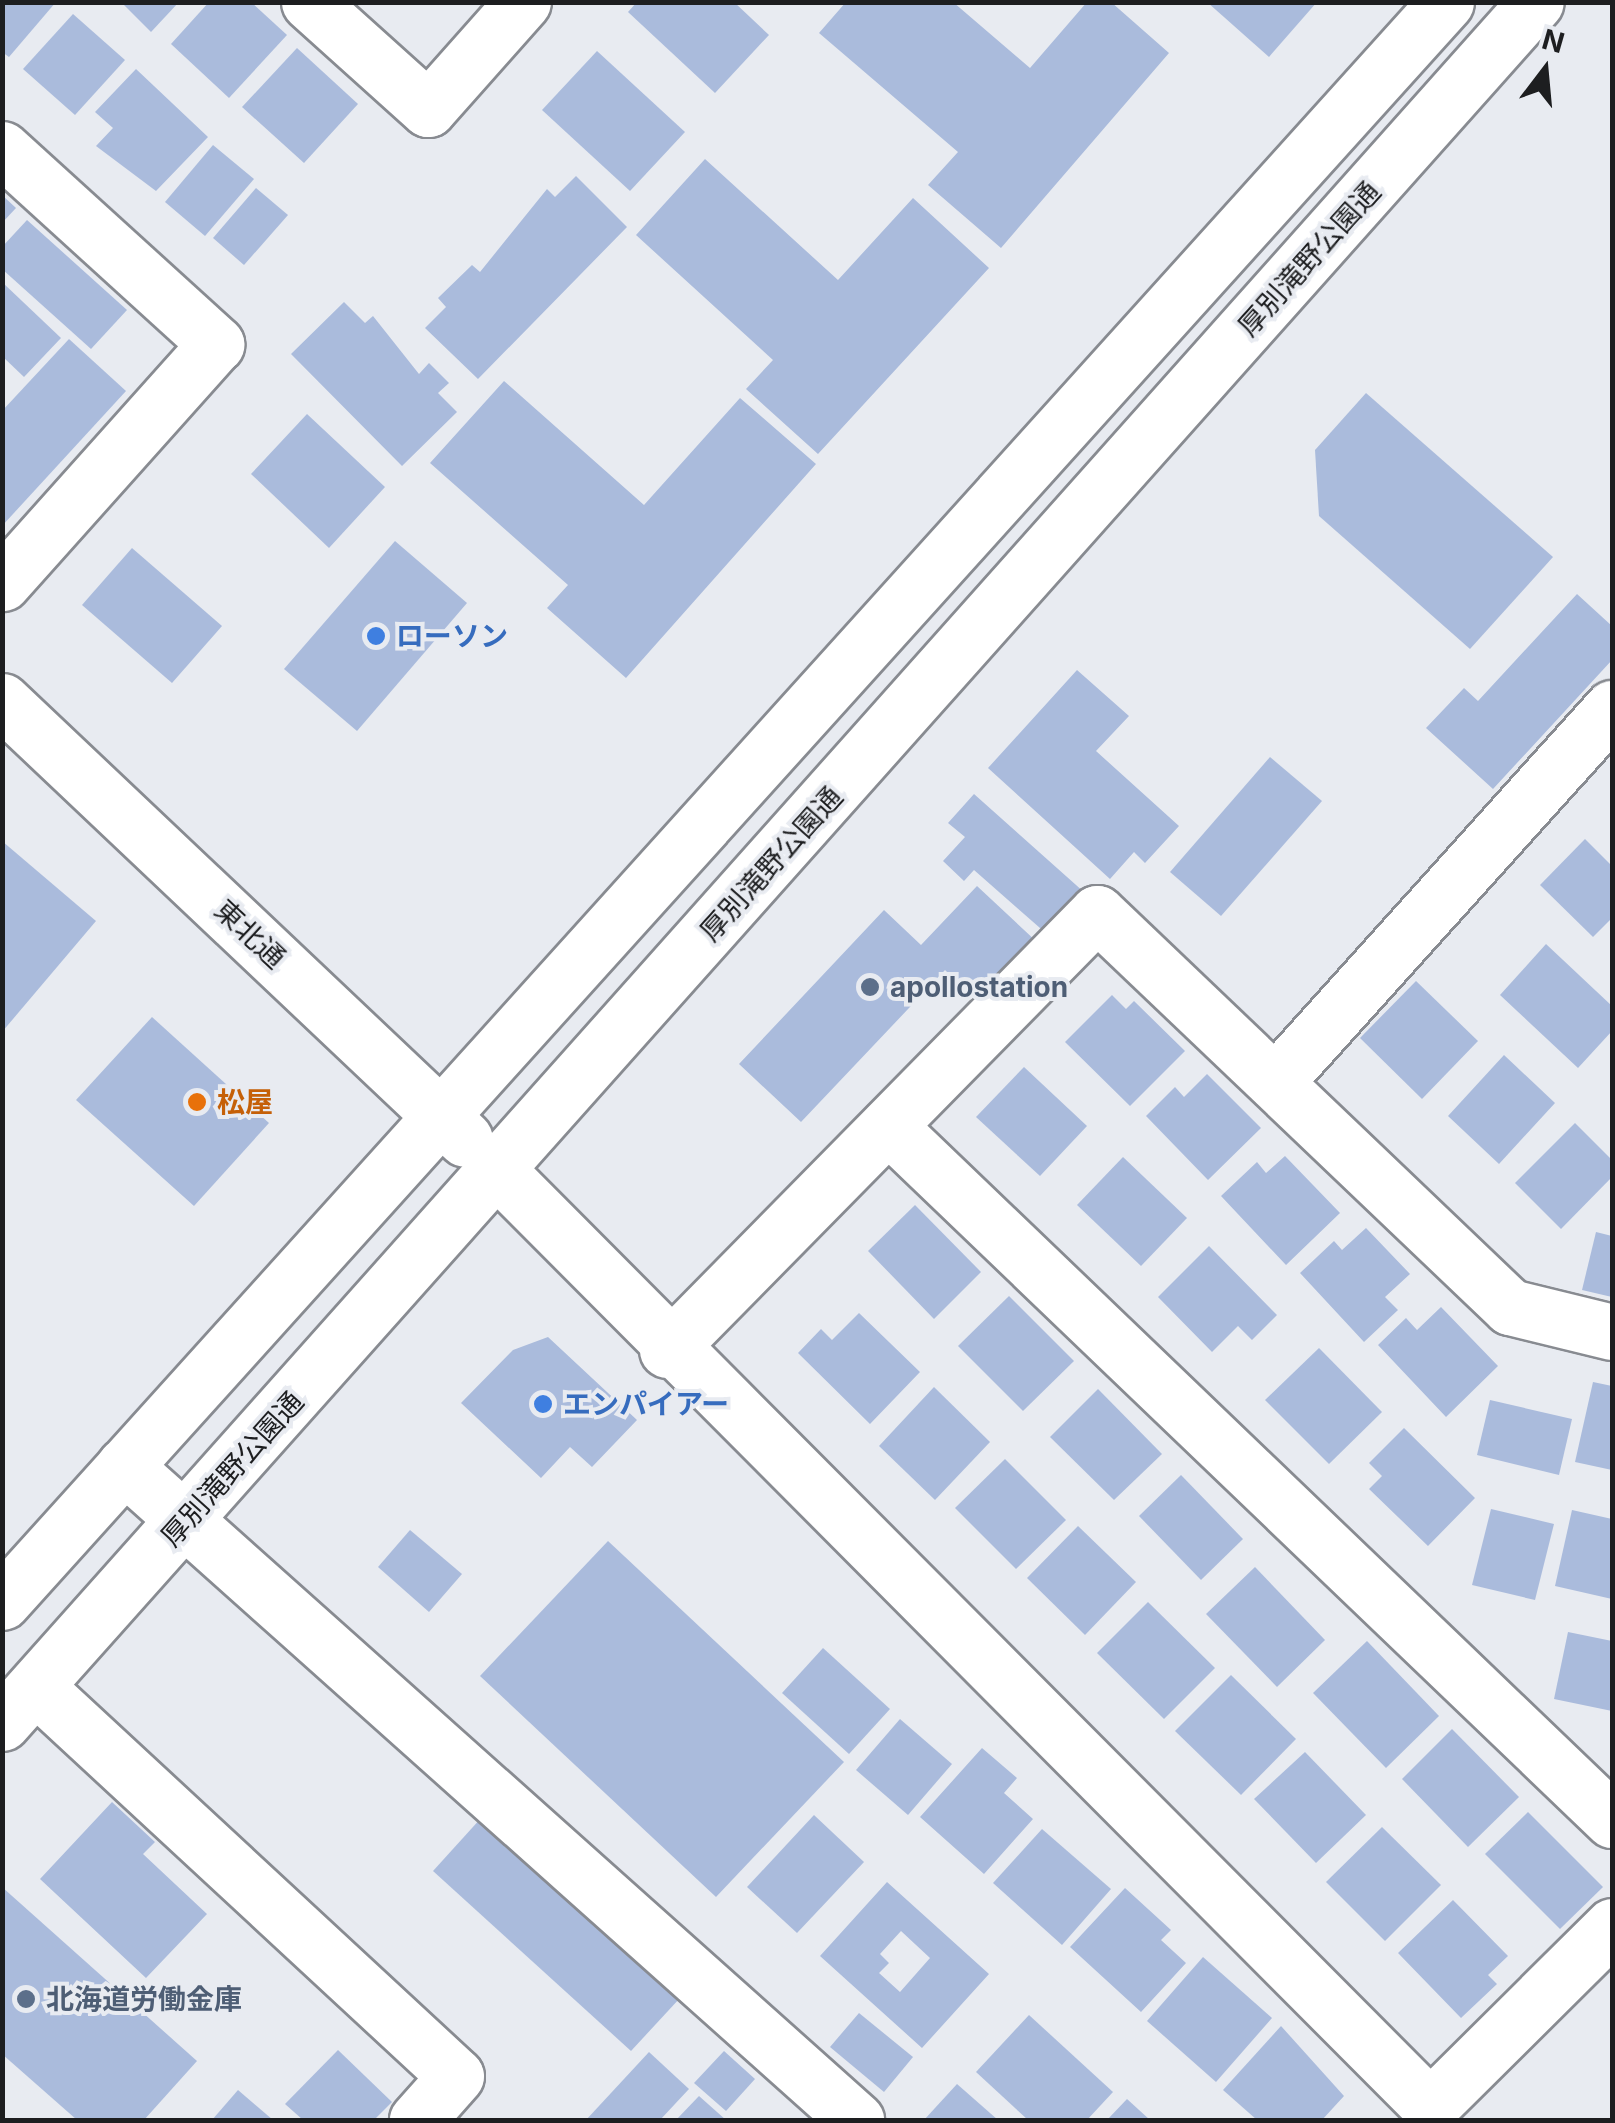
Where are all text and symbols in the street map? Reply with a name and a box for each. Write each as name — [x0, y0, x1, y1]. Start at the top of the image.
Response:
north arrow — [1495, 20, 1595, 120]
text: N — [1538, 22, 1568, 60]
street label: 厚別滝野公園通 — [1231, 175, 1387, 343]
place label: ローソン — [396, 619, 508, 653]
marker: ローソン — [365, 625, 387, 647]
street label: 厚別滝野公園通 — [693, 780, 849, 948]
street label: 東北通 — [208, 893, 292, 975]
place label: apollostation — [890, 970, 1068, 1004]
marker: apollostation — [859, 976, 881, 998]
place label: 松屋 — [217, 1085, 273, 1119]
marker: 松屋 — [186, 1091, 208, 1113]
street label: 厚別滝野公園通 — [154, 1385, 310, 1553]
place label: エンパイアー — [563, 1387, 729, 1421]
marker: エンパイアー — [532, 1393, 554, 1415]
place label: 北海道労働金庫 — [46, 1982, 242, 2016]
marker: 北海道労働金庫 — [15, 1988, 37, 2010]

